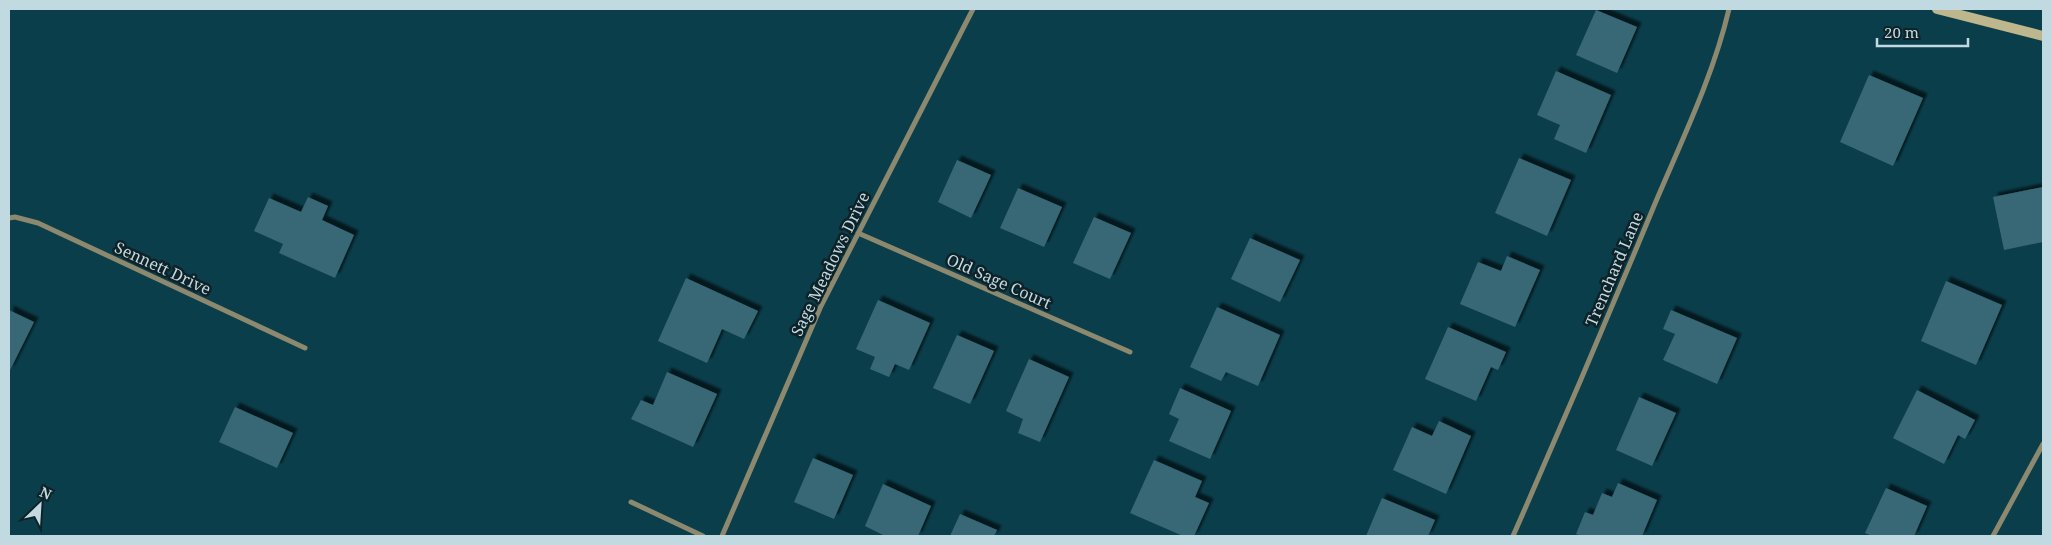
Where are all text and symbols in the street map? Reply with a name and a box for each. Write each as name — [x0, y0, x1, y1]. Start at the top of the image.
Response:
scale bar — [1877, 15, 1968, 47]
text: 20 m — [1884, 22, 1919, 42]
street label: Sage Meadows Drive — [785, 188, 875, 340]
street label: Trenchard Lane — [1580, 208, 1648, 330]
street label: Sennett Drive — [111, 236, 215, 300]
street label: Old Sage Court — [943, 248, 1055, 314]
north arrow — [15, 480, 65, 530]
text: N — [37, 482, 55, 504]

